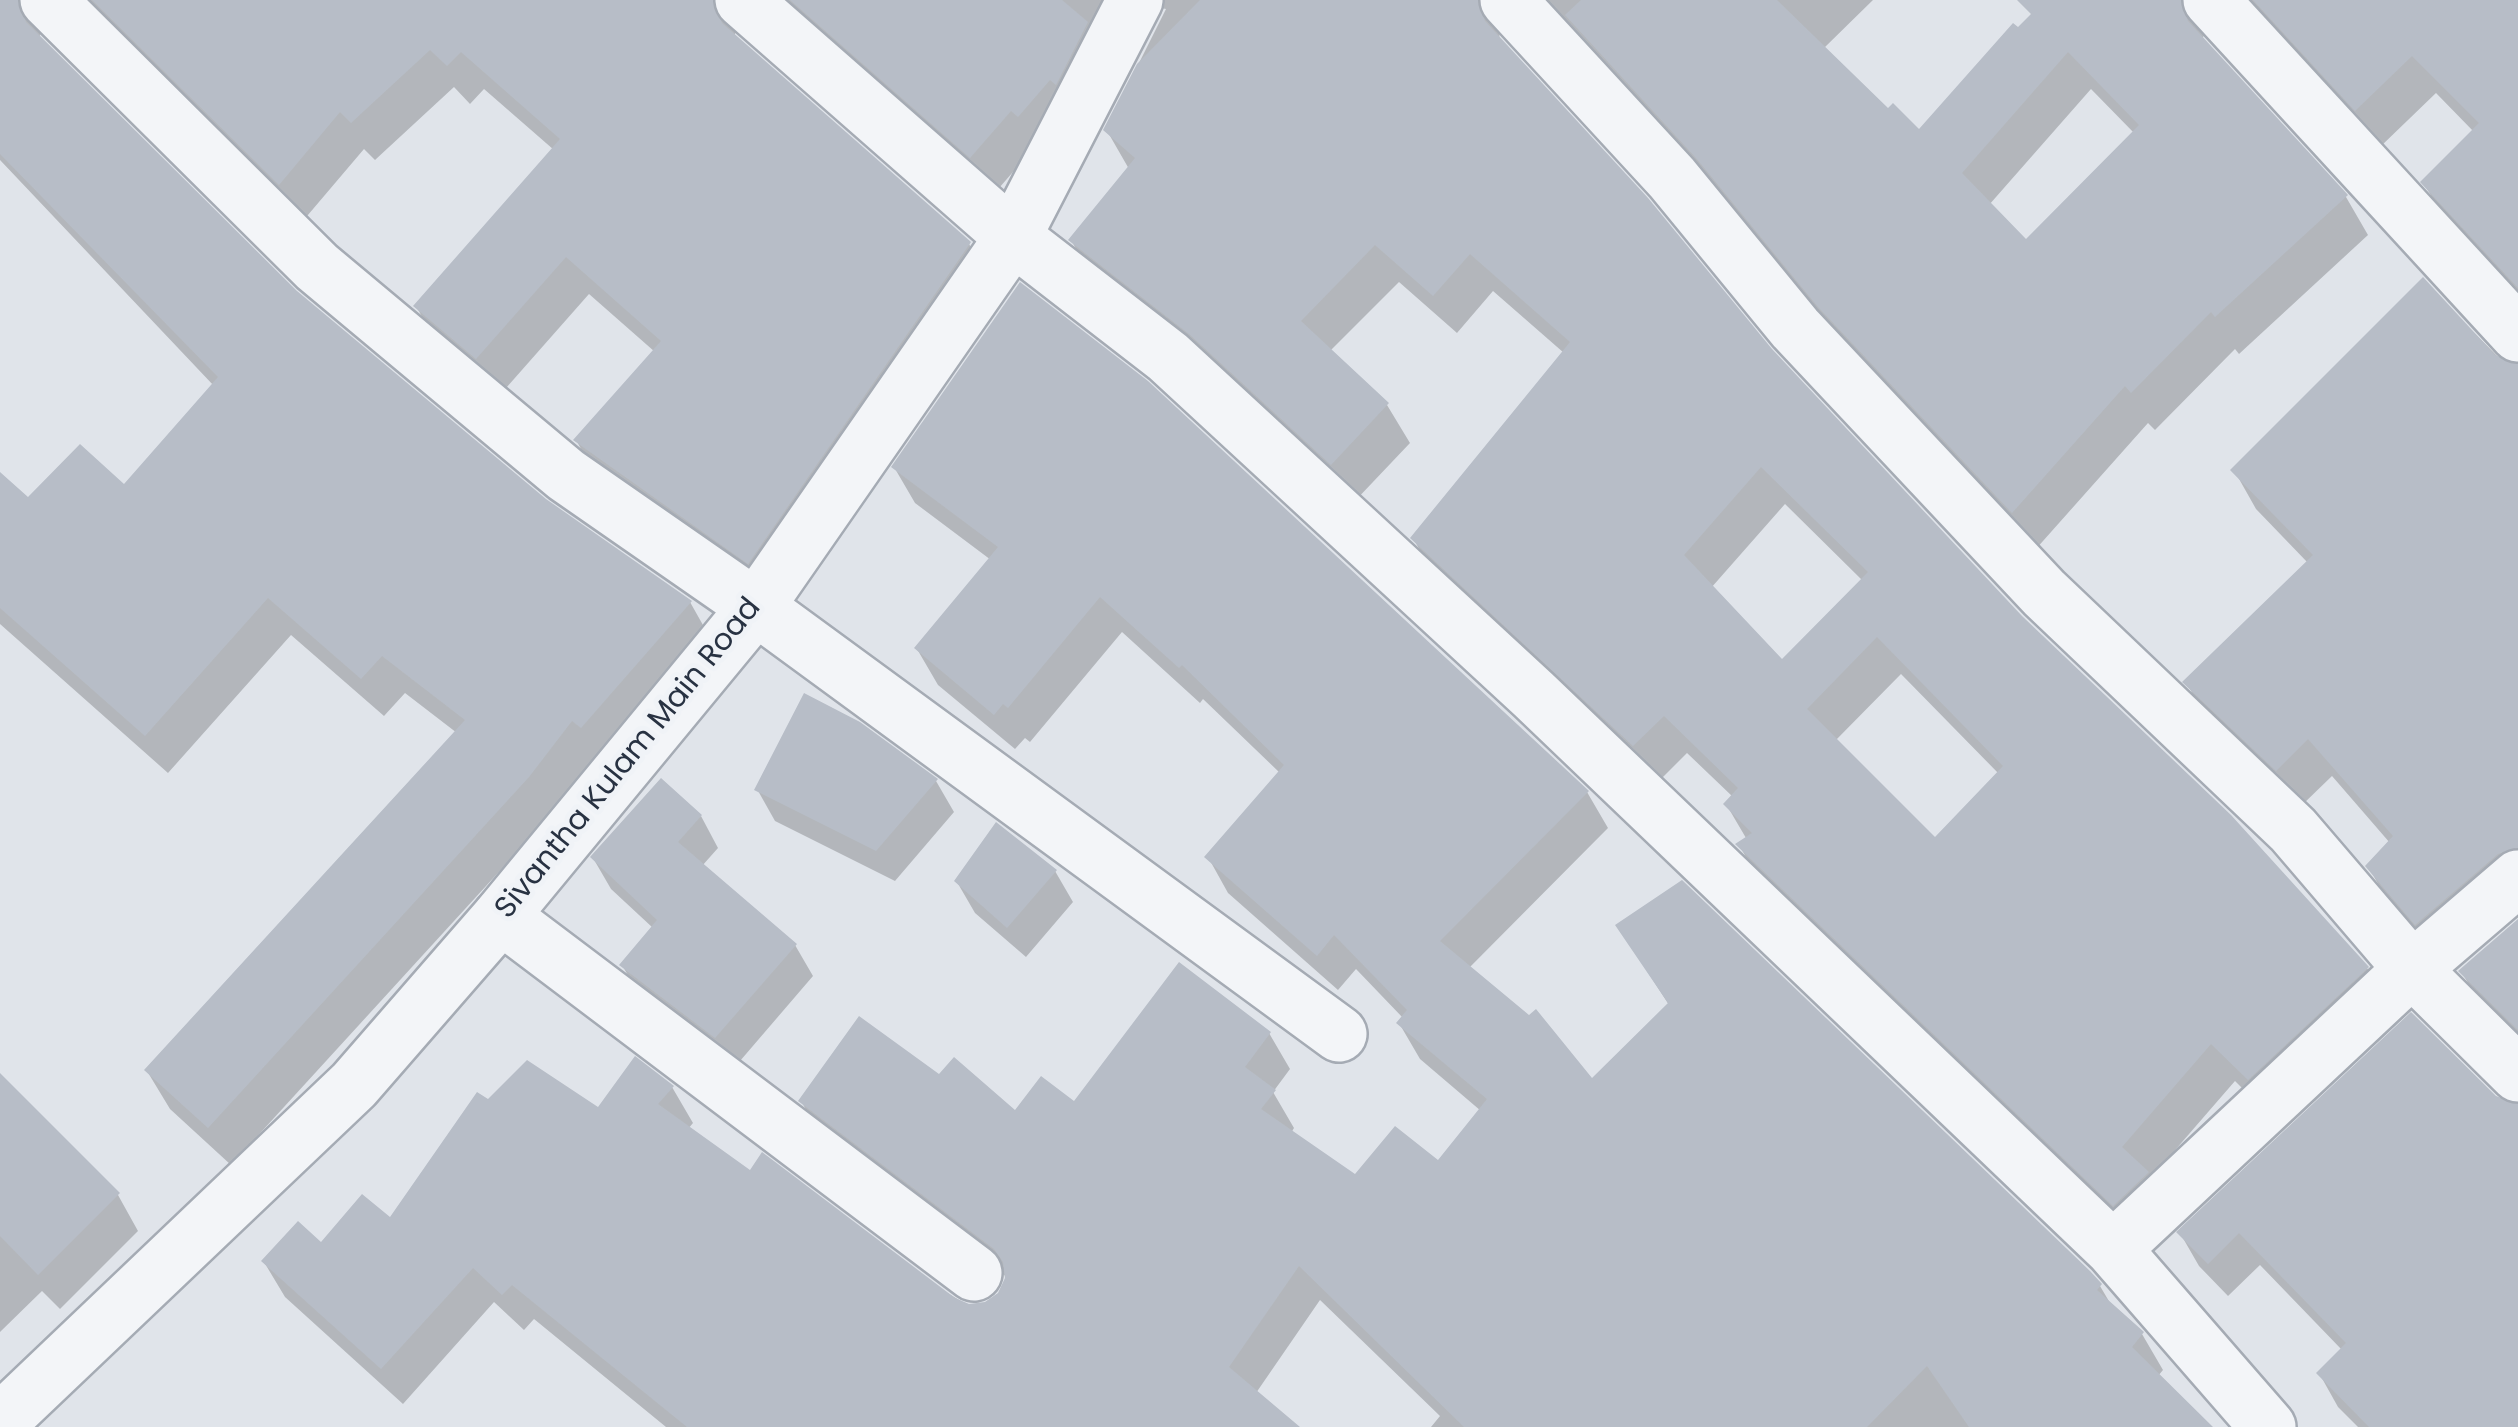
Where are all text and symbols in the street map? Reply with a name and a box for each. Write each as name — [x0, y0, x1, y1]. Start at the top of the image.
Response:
street label: Sivantha Kulam Main Road — [488, 591, 770, 927]

